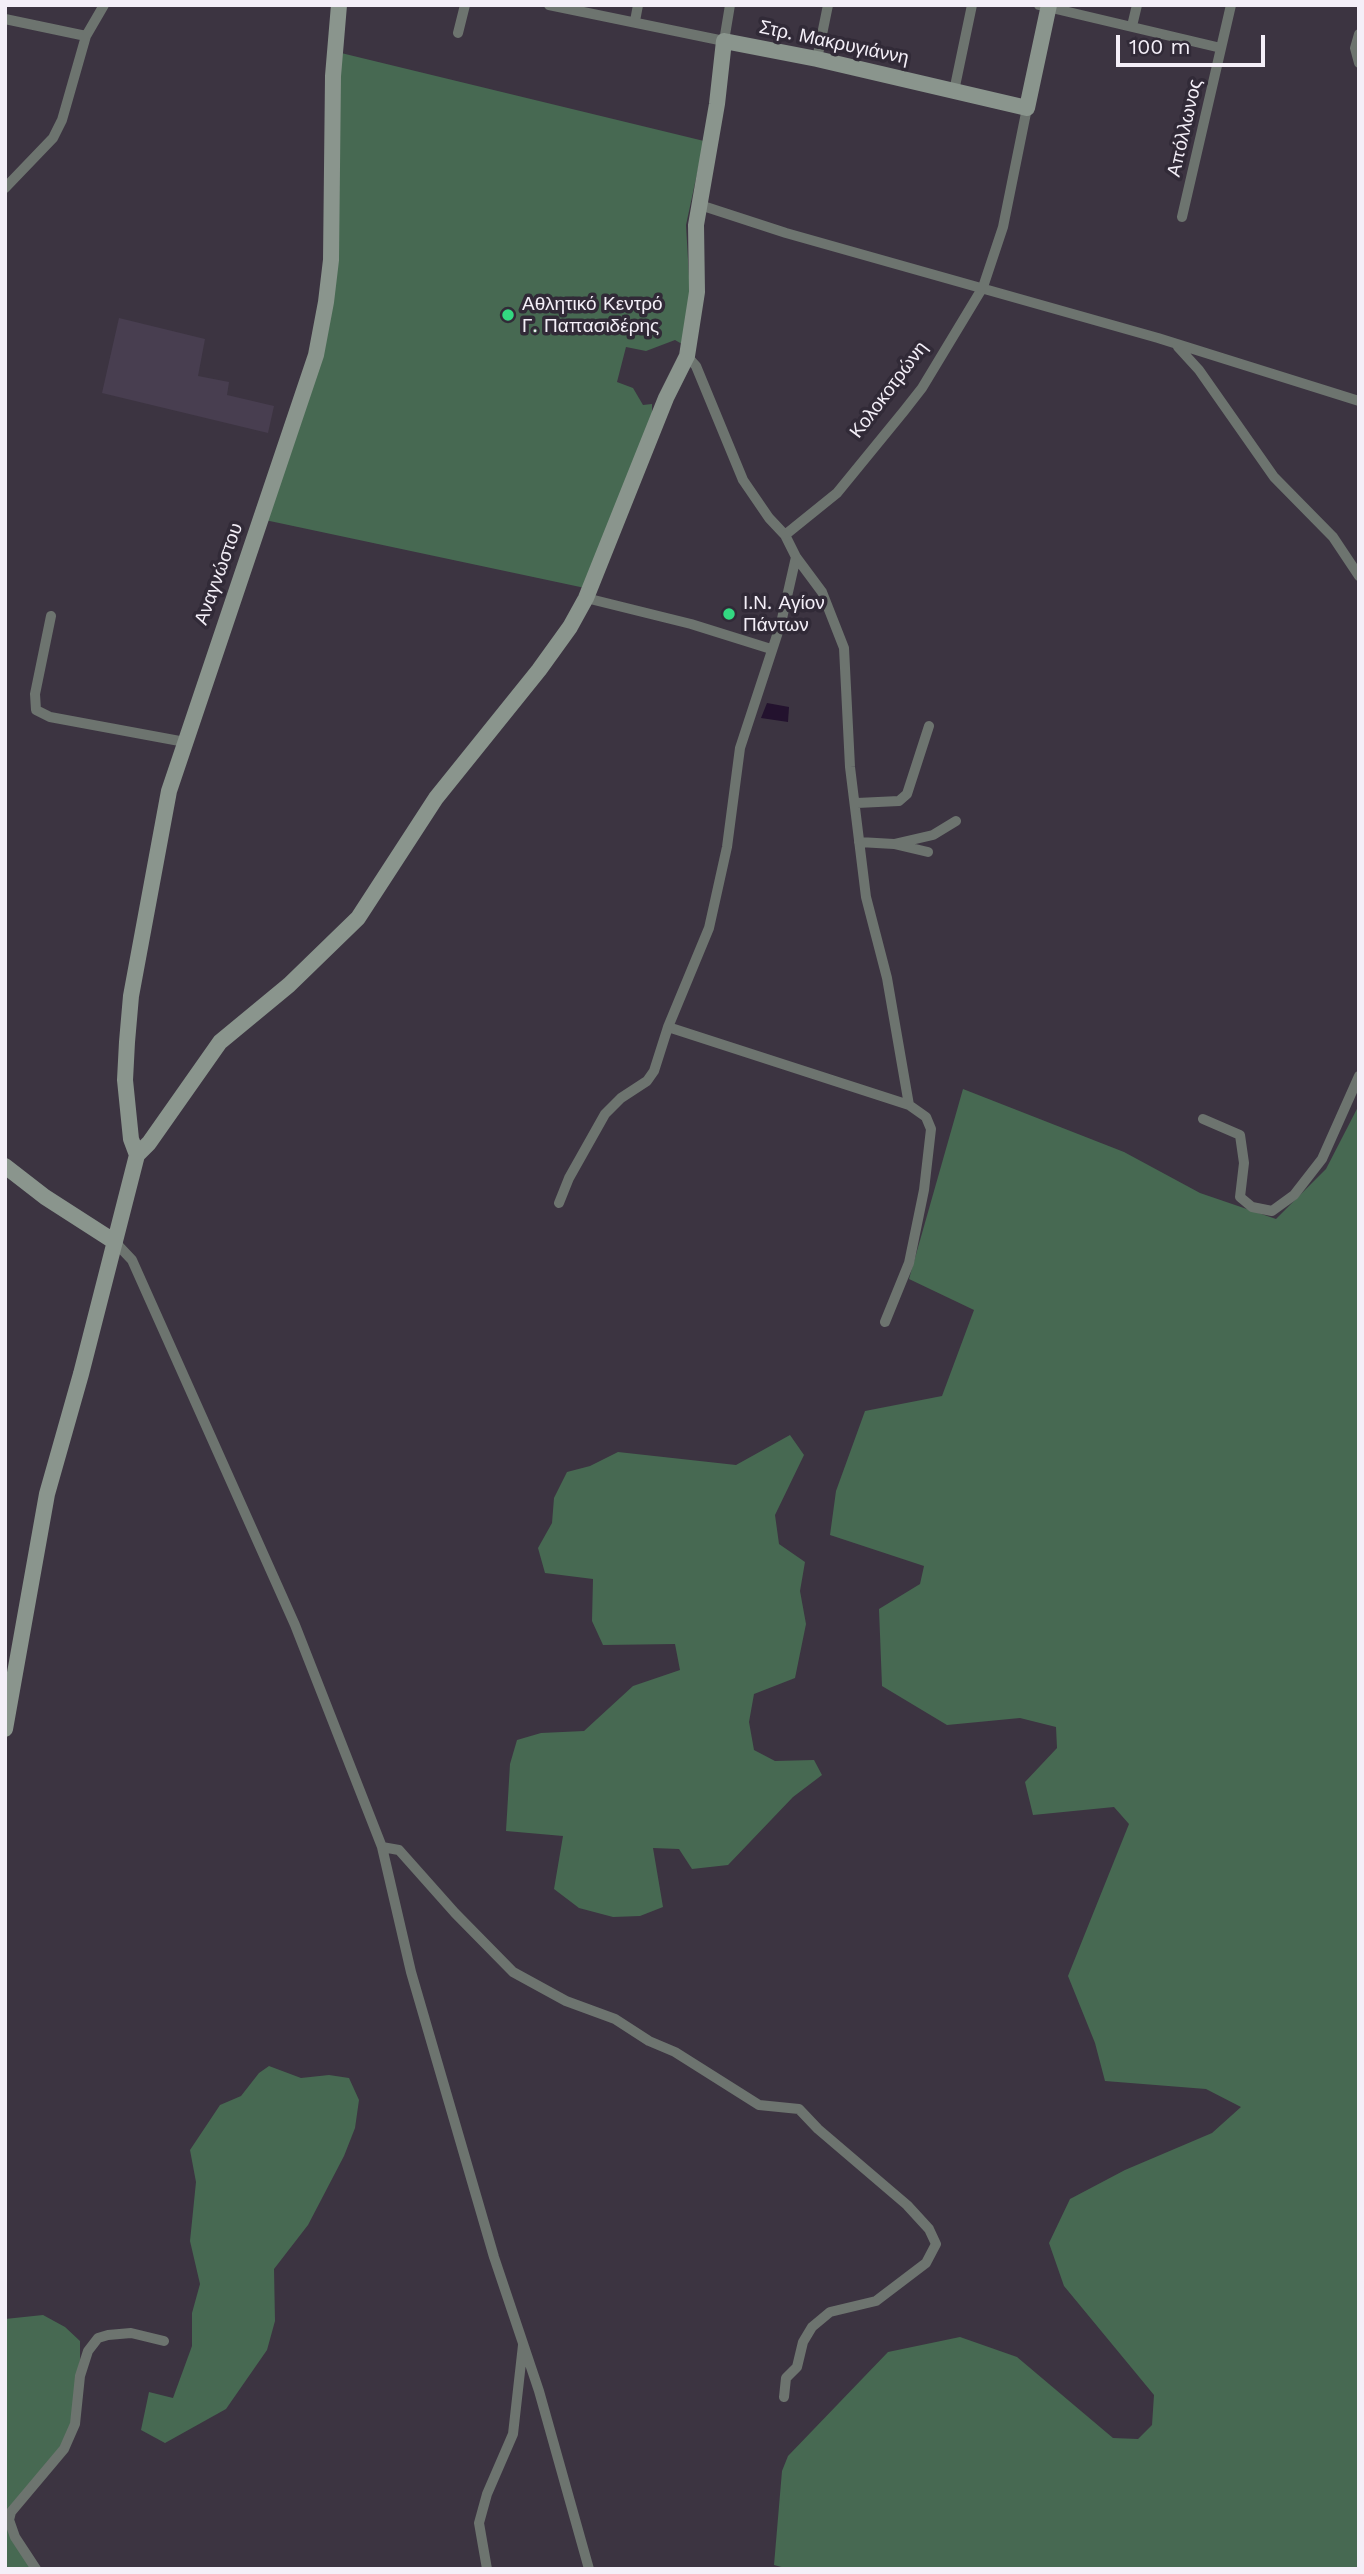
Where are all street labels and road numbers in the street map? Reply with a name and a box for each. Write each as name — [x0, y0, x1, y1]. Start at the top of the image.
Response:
street label: Στρ. Μακρυγιάννη — [757, 16, 911, 70]
street label: Απόλλωνος — [1163, 77, 1207, 179]
street label: Κολοκοτρώνη — [845, 337, 933, 443]
street label: Αναγνώστου — [190, 520, 248, 628]

